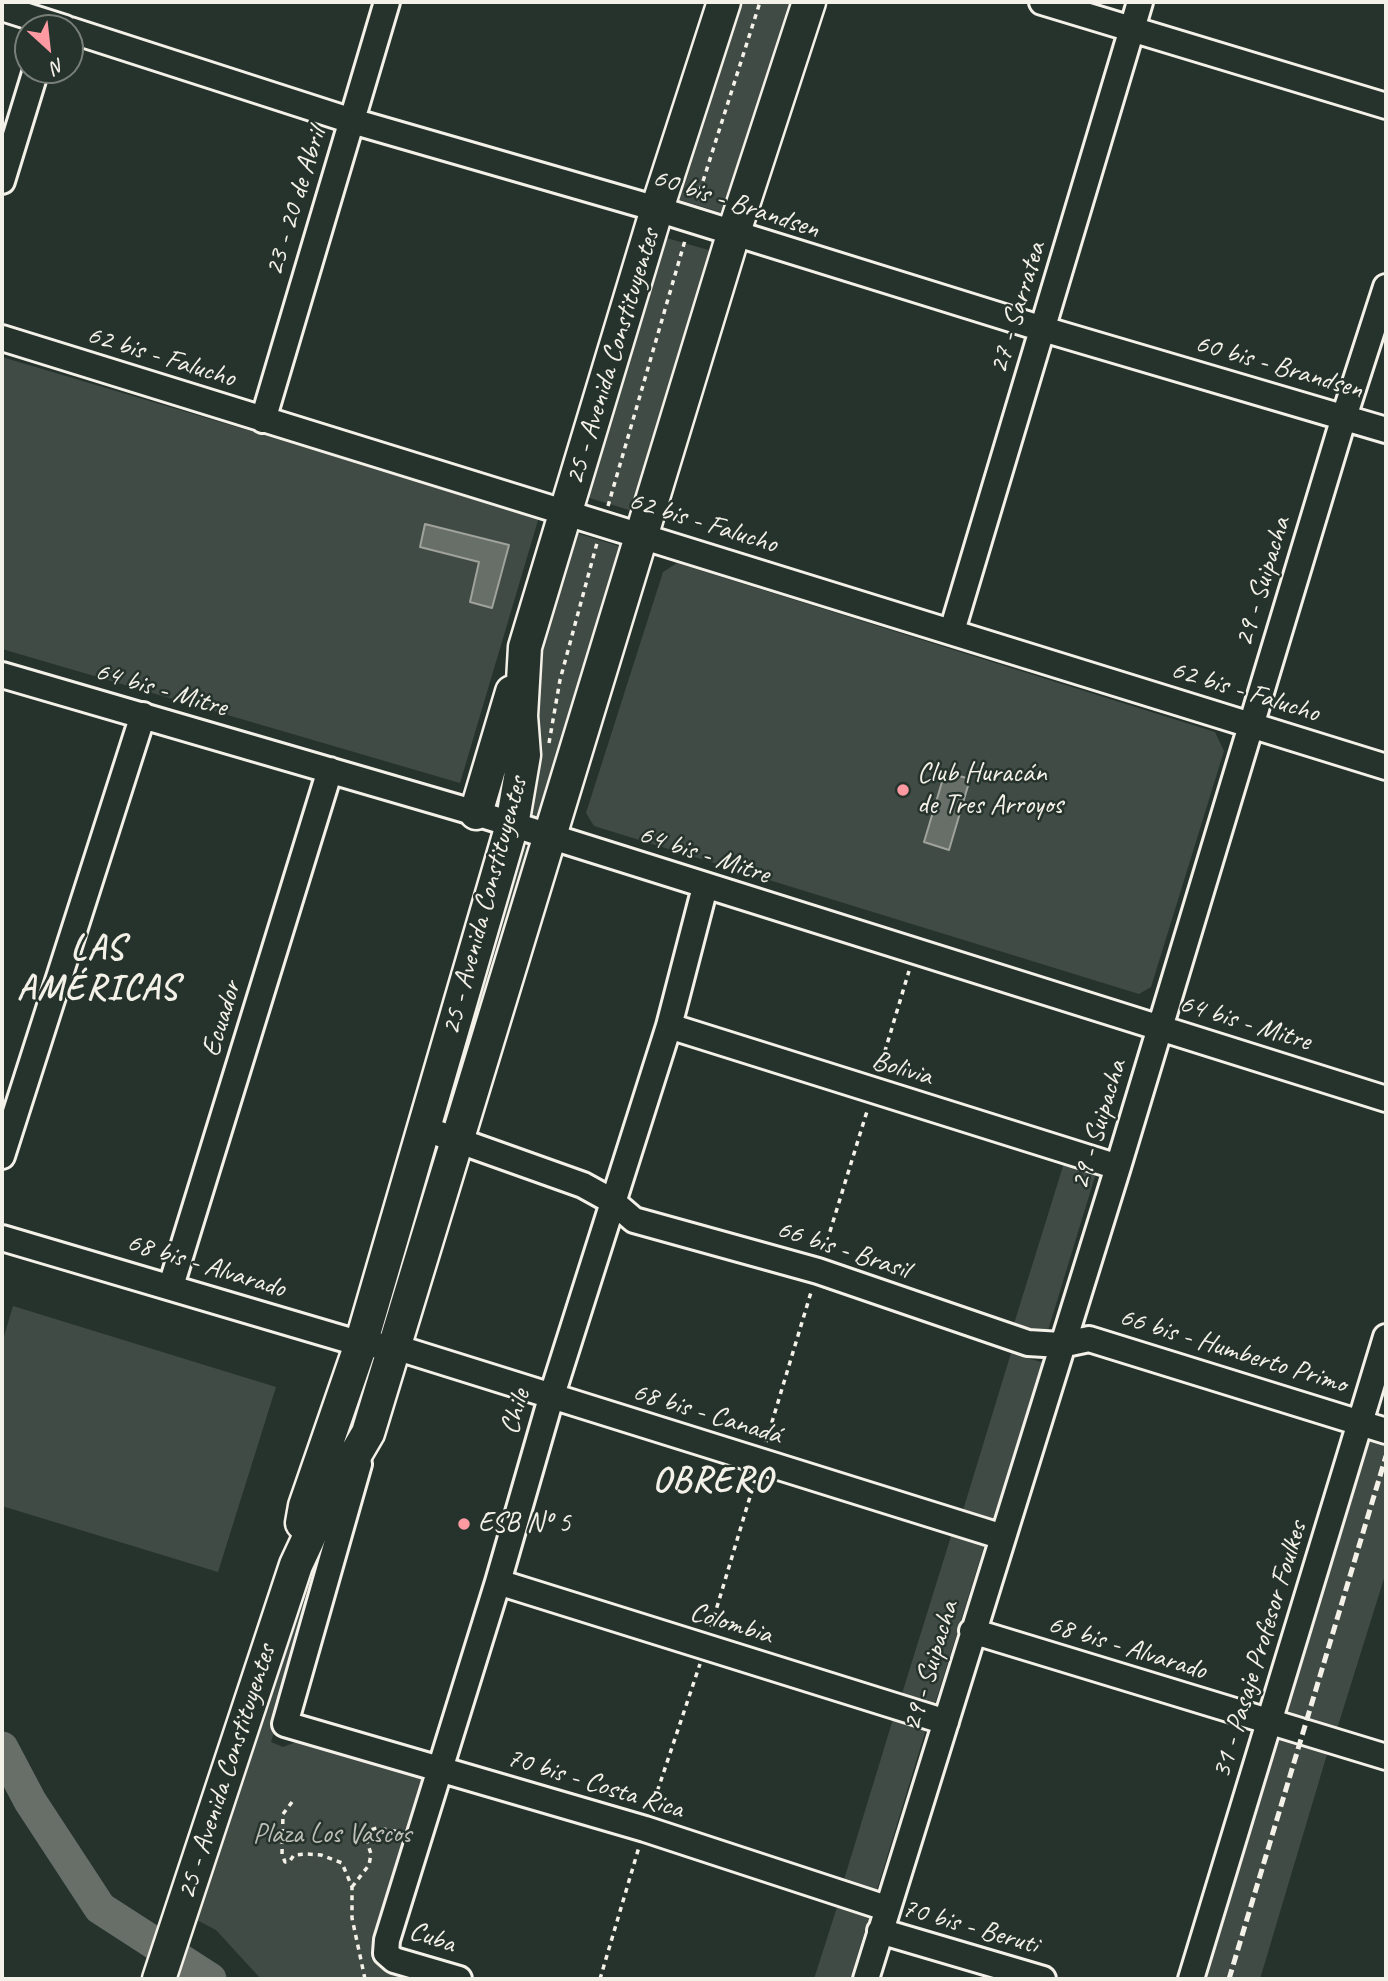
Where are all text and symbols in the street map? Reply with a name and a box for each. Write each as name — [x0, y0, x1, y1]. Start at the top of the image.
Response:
north arrow — [14, 14, 84, 84]
text: N — [47, 53, 68, 79]
street label: 23 - 20 de Abril — [258, 124, 334, 280]
street label: 60 bis - Brandsen — [648, 161, 824, 247]
street label: 25 - Avenida Constituyentes — [558, 225, 668, 489]
street label: 27 - Sarratea — [982, 238, 1054, 378]
street label: 62 bis - Falucho — [83, 319, 239, 395]
street label: 60 bis - Brandsen — [1191, 327, 1367, 407]
street label: 62 bis - Falucho — [625, 485, 781, 561]
street label: 29 - Suipacha — [1227, 513, 1299, 651]
street label: 62 bis - Falucho — [1167, 654, 1323, 730]
street label: 64 bis - Mitre — [91, 655, 231, 725]
place label: Club Huracán de Tres Arroyos — [917, 757, 1063, 823]
street label: 25 - Avenida Constituyentes — [434, 773, 536, 1039]
marker: Club Huracán de Tres Arroyos — [895, 782, 911, 798]
street label: 64 bis - Mitre — [634, 818, 774, 892]
district label: LAS AMÉRICAS — [18, 929, 178, 1011]
street label: Ecuador — [195, 977, 249, 1061]
street label: 64 bis - Mitre — [1175, 987, 1315, 1059]
street label: Bolivia — [868, 1044, 936, 1094]
street label: 29 - Suipacha — [1063, 1056, 1135, 1194]
street label: 66 bis - Brasil — [772, 1213, 914, 1287]
street label: 68 bis - Alvarado — [123, 1226, 289, 1306]
street label: 66 bis - Humberto Primo — [1115, 1300, 1351, 1402]
street label: 68 bis - Canadá — [628, 1375, 786, 1453]
street label: Chile — [494, 1386, 538, 1438]
district label: OBRERO — [654, 1461, 772, 1503]
place label: ESB Nº 5 — [478, 1507, 570, 1541]
marker: ESB Nº 5 — [456, 1516, 472, 1532]
street label: 31 - Pasaje Profesor Foulkes — [1205, 1517, 1315, 1783]
street label: Colombia — [686, 1596, 776, 1652]
street label: 29 - Suipacha — [895, 1597, 967, 1735]
street label: 68 bis - Alvarado — [1044, 1608, 1210, 1688]
street label: 25 - Avenida Constituyentes — [170, 1640, 284, 1904]
street label: 70 bis - Costa Rica — [503, 1741, 687, 1827]
park label: Plaza Los Vascos — [253, 1818, 411, 1852]
street label: 70 bis - Beruti — [898, 1892, 1042, 1962]
street label: Cuba — [405, 1915, 459, 1961]

